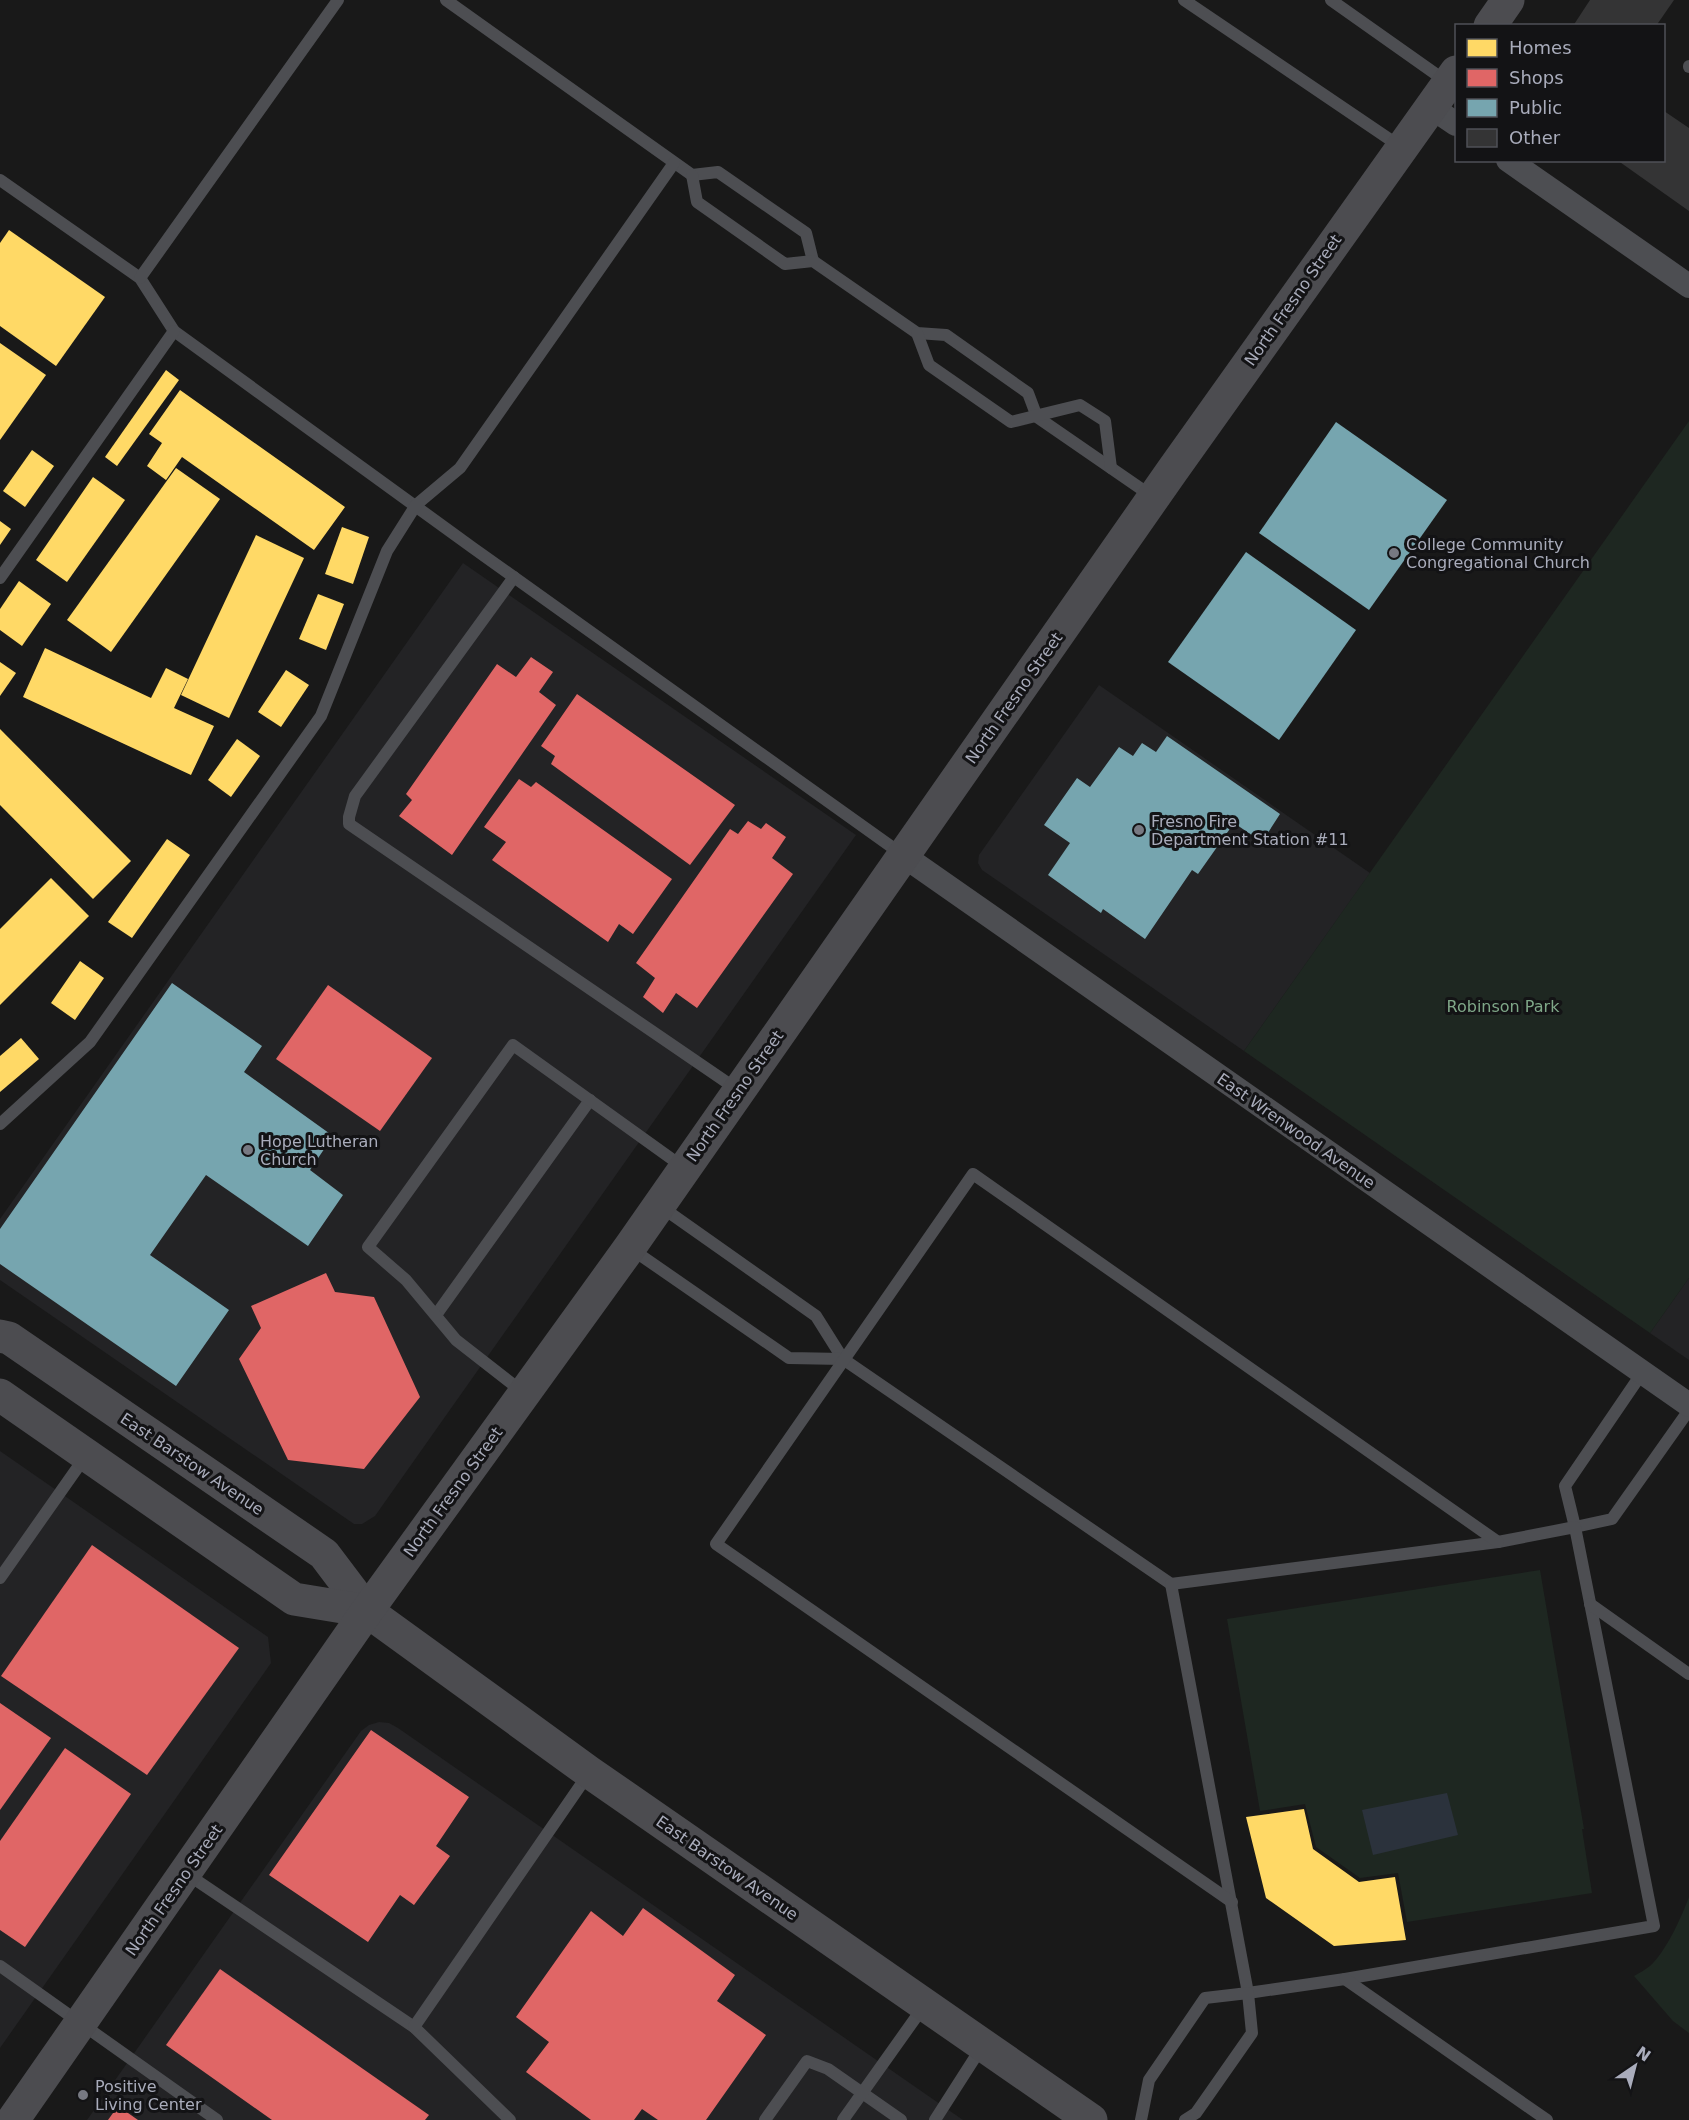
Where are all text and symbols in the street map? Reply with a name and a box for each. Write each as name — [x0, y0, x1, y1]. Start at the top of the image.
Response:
legend — [1455, 24, 1665, 162]
text: Homes — [1509, 37, 1572, 58]
text: Shops — [1509, 67, 1564, 88]
text: Public — [1509, 97, 1562, 118]
text: Other — [1509, 127, 1561, 148]
street label: North Fresno Street — [1241, 231, 1345, 369]
place label: College Community Congregational Church — [1406, 535, 1590, 572]
marker: College Community Congregational Church — [1387, 546, 1401, 560]
street label: North Fresno Street — [962, 629, 1066, 767]
place label: Fresno Fire Department Station #11 — [1151, 812, 1349, 849]
marker: Fresno Fire Department Station #11 — [1132, 823, 1146, 837]
park label: Robinson Park — [1447, 997, 1560, 1016]
street label: North Fresno Street — [683, 1027, 787, 1165]
street label: East Wrenwood Avenue — [1213, 1069, 1379, 1193]
place label: Hope Lutheran Church — [260, 1132, 378, 1169]
marker: Hope Lutheran Church — [241, 1143, 255, 1157]
street label: East Barstow Avenue — [117, 1409, 267, 1519]
street label: North Fresno Street — [399, 1423, 507, 1561]
street label: East Barstow Avenue — [652, 1812, 802, 1924]
street label: North Fresno Street — [122, 1821, 226, 1959]
north arrow — [1605, 2036, 1665, 2096]
text: N — [1632, 2043, 1654, 2066]
place label: Positive Living Center — [95, 2077, 202, 2114]
marker: Positive Living Center — [76, 2088, 90, 2102]

